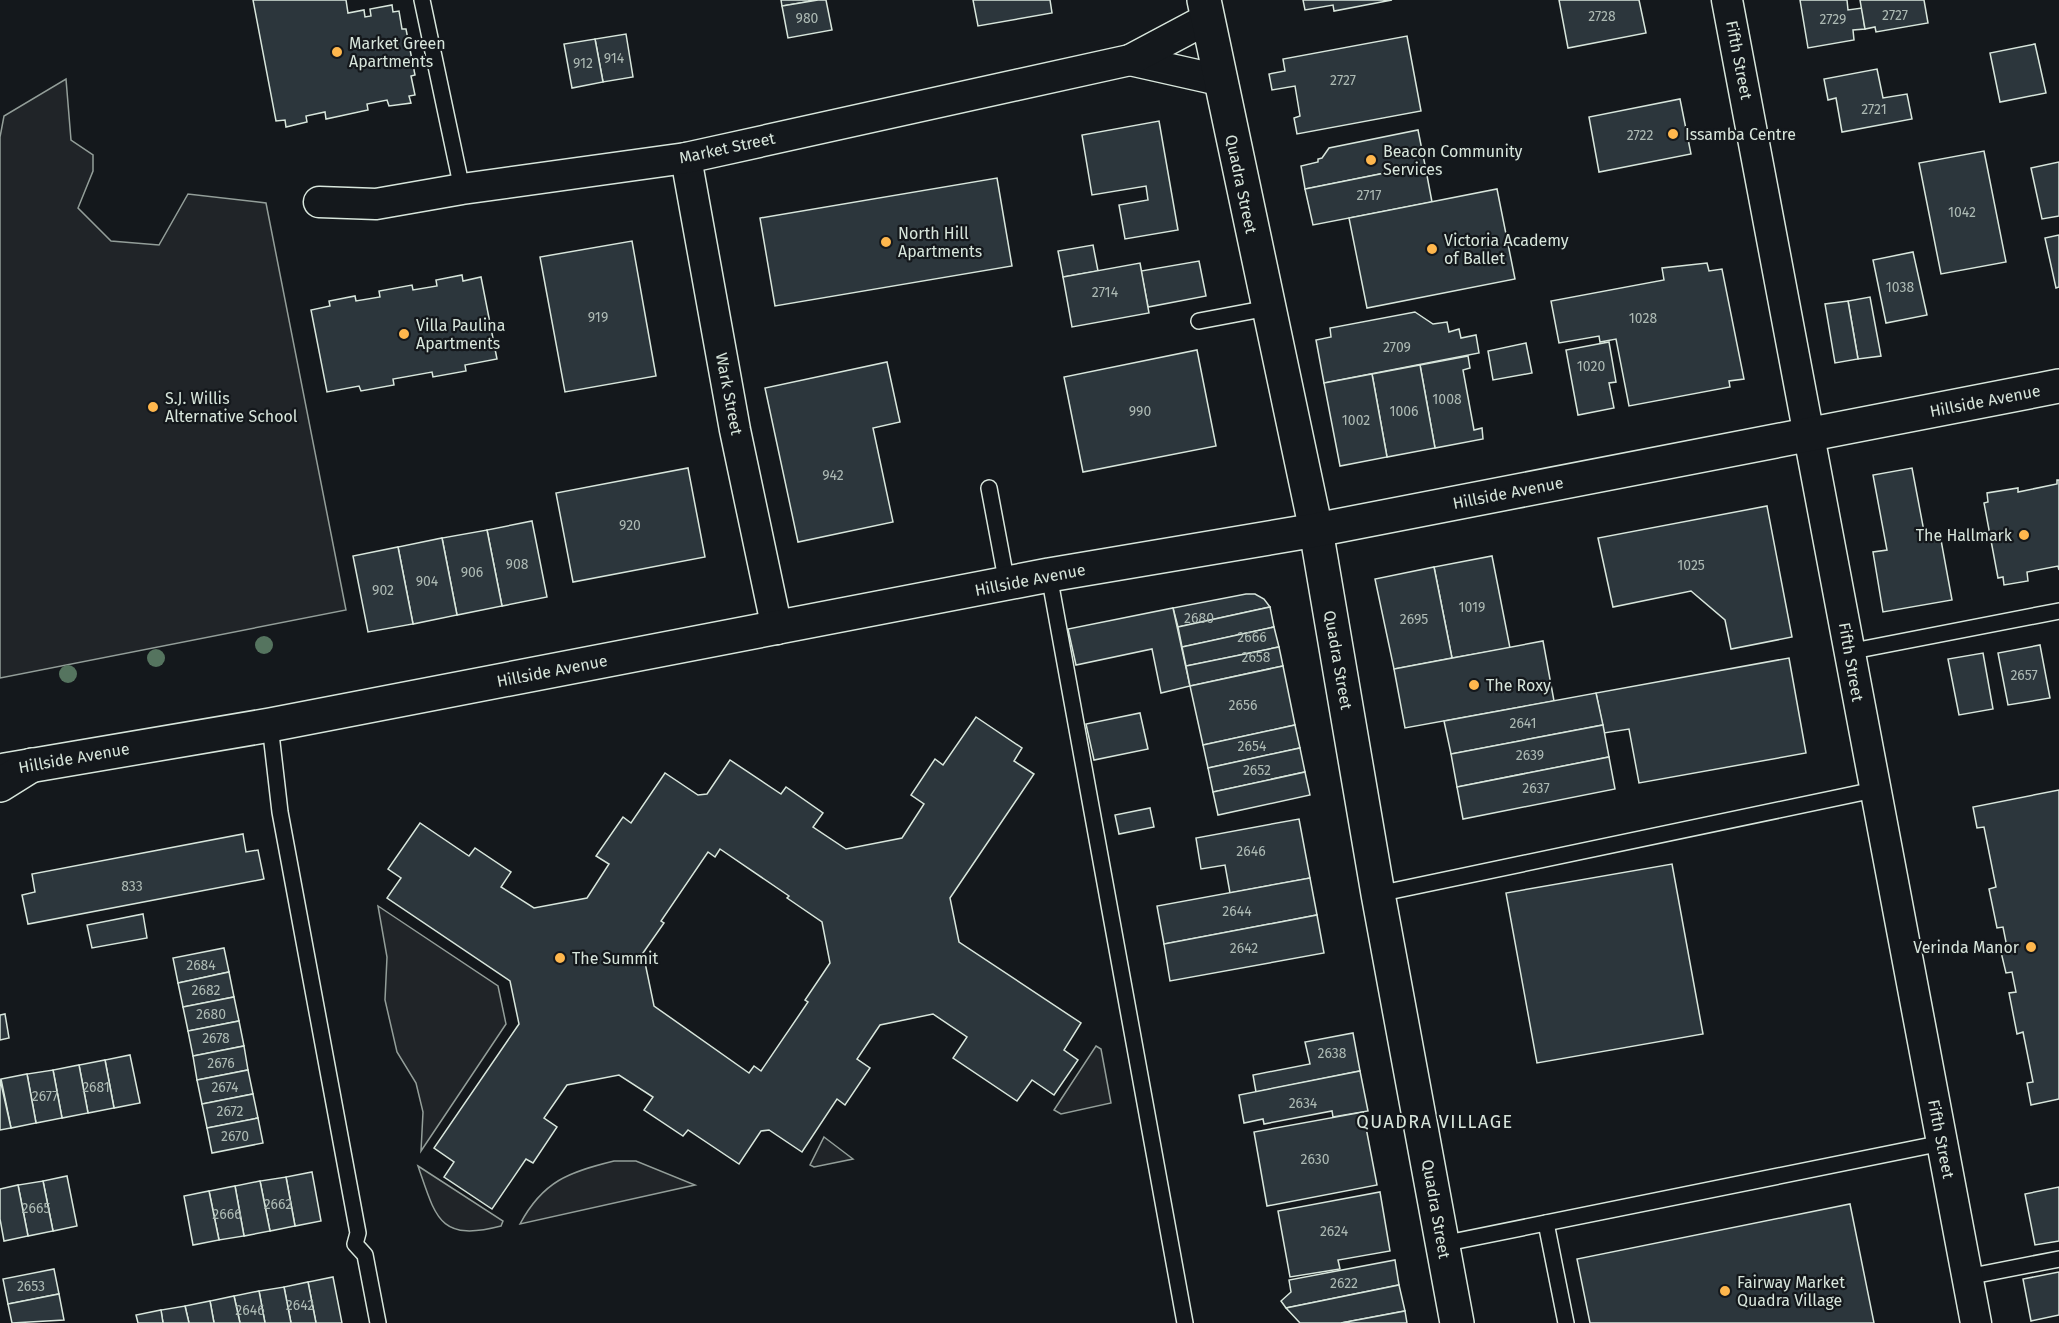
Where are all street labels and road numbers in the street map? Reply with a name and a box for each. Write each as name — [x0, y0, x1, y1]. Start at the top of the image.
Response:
street label: Fifth Street — [1722, 19, 1756, 101]
street label: Market Street — [677, 129, 777, 167]
street label: Quadra Street — [1221, 133, 1261, 235]
street label: Wark Street — [712, 351, 746, 437]
street label: Hillside Avenue — [1928, 381, 2042, 421]
street label: Hillside Avenue — [1451, 473, 1565, 513]
street label: Hillside Avenue — [973, 560, 1087, 600]
street label: Quadra Street — [1320, 609, 1356, 711]
street label: Fifth Street — [1835, 621, 1867, 703]
street label: Hillside Avenue — [495, 651, 609, 691]
street label: Hillside Avenue — [17, 739, 131, 777]
street label: Fifth Street — [1924, 1098, 1958, 1180]
street label: Quadra Street — [1418, 1158, 1454, 1260]

